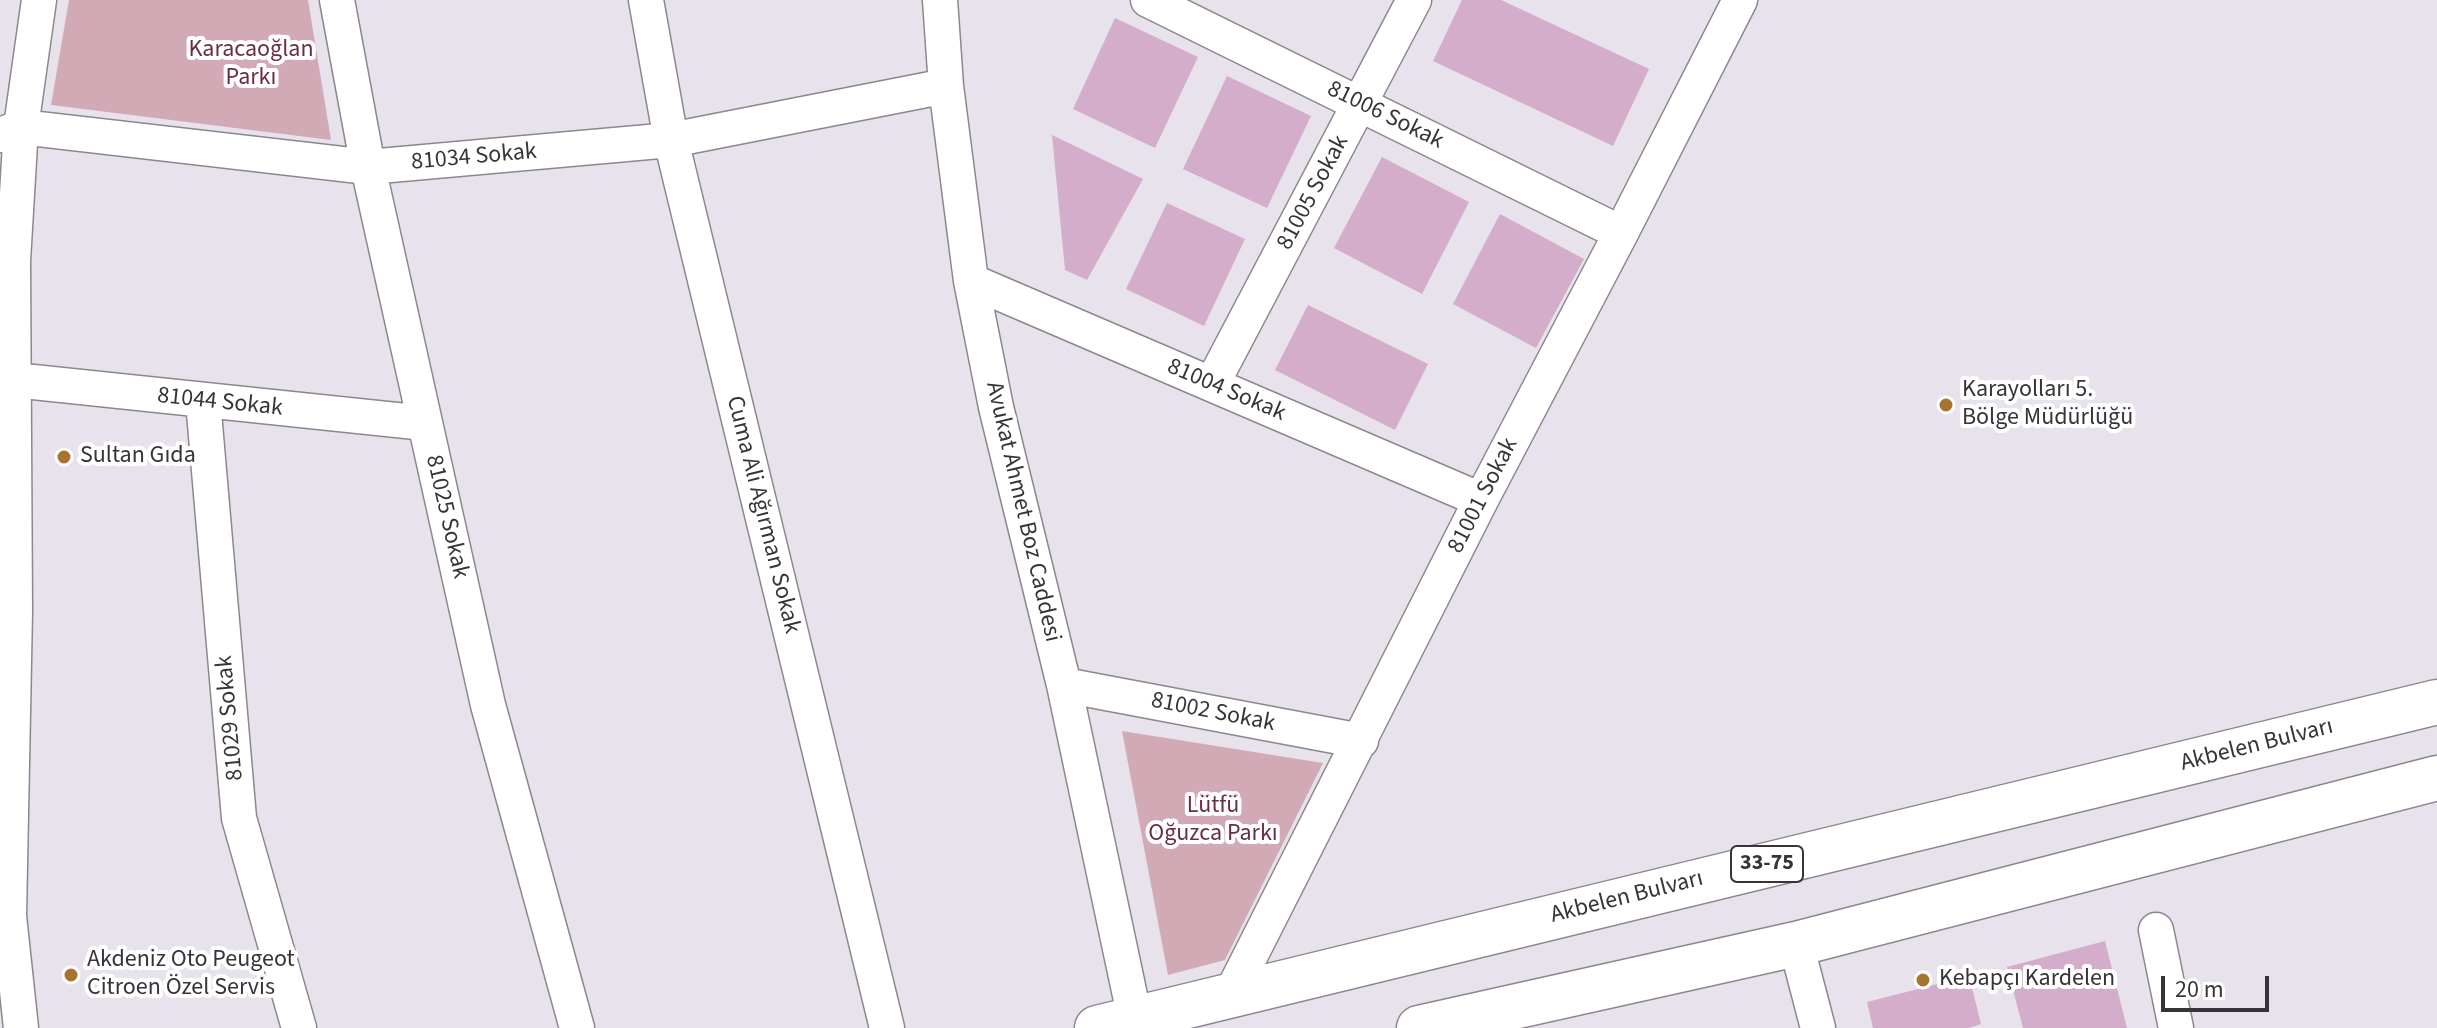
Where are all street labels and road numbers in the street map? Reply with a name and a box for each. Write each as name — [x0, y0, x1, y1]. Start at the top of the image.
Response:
street label: 81006 Sokak — [1322, 75, 1448, 157]
street label: 81005 Sokak — [1272, 131, 1356, 255]
street label: 81034 Sokak — [410, 138, 538, 178]
street label: 81004 Sokak — [1162, 353, 1290, 429]
street label: Avukat Ahmet Boz Caddesi — [978, 379, 1066, 645]
street label: 81044 Sokak — [156, 382, 284, 424]
street label: Cuma Ali Ağırman Sokak — [719, 393, 805, 637]
street label: 81001 Sokak — [1443, 433, 1525, 559]
street label: 81025 Sokak — [418, 452, 474, 582]
street label: 81029 Sokak — [211, 654, 251, 782]
street label: 81002 Sokak — [1148, 687, 1278, 739]
street label: Akbelen Bulvarı — [2178, 713, 2336, 779]
road number: 33-75 — [1731, 846, 1803, 882]
street label: Akbelen Bulvarı — [1548, 865, 1706, 931]

